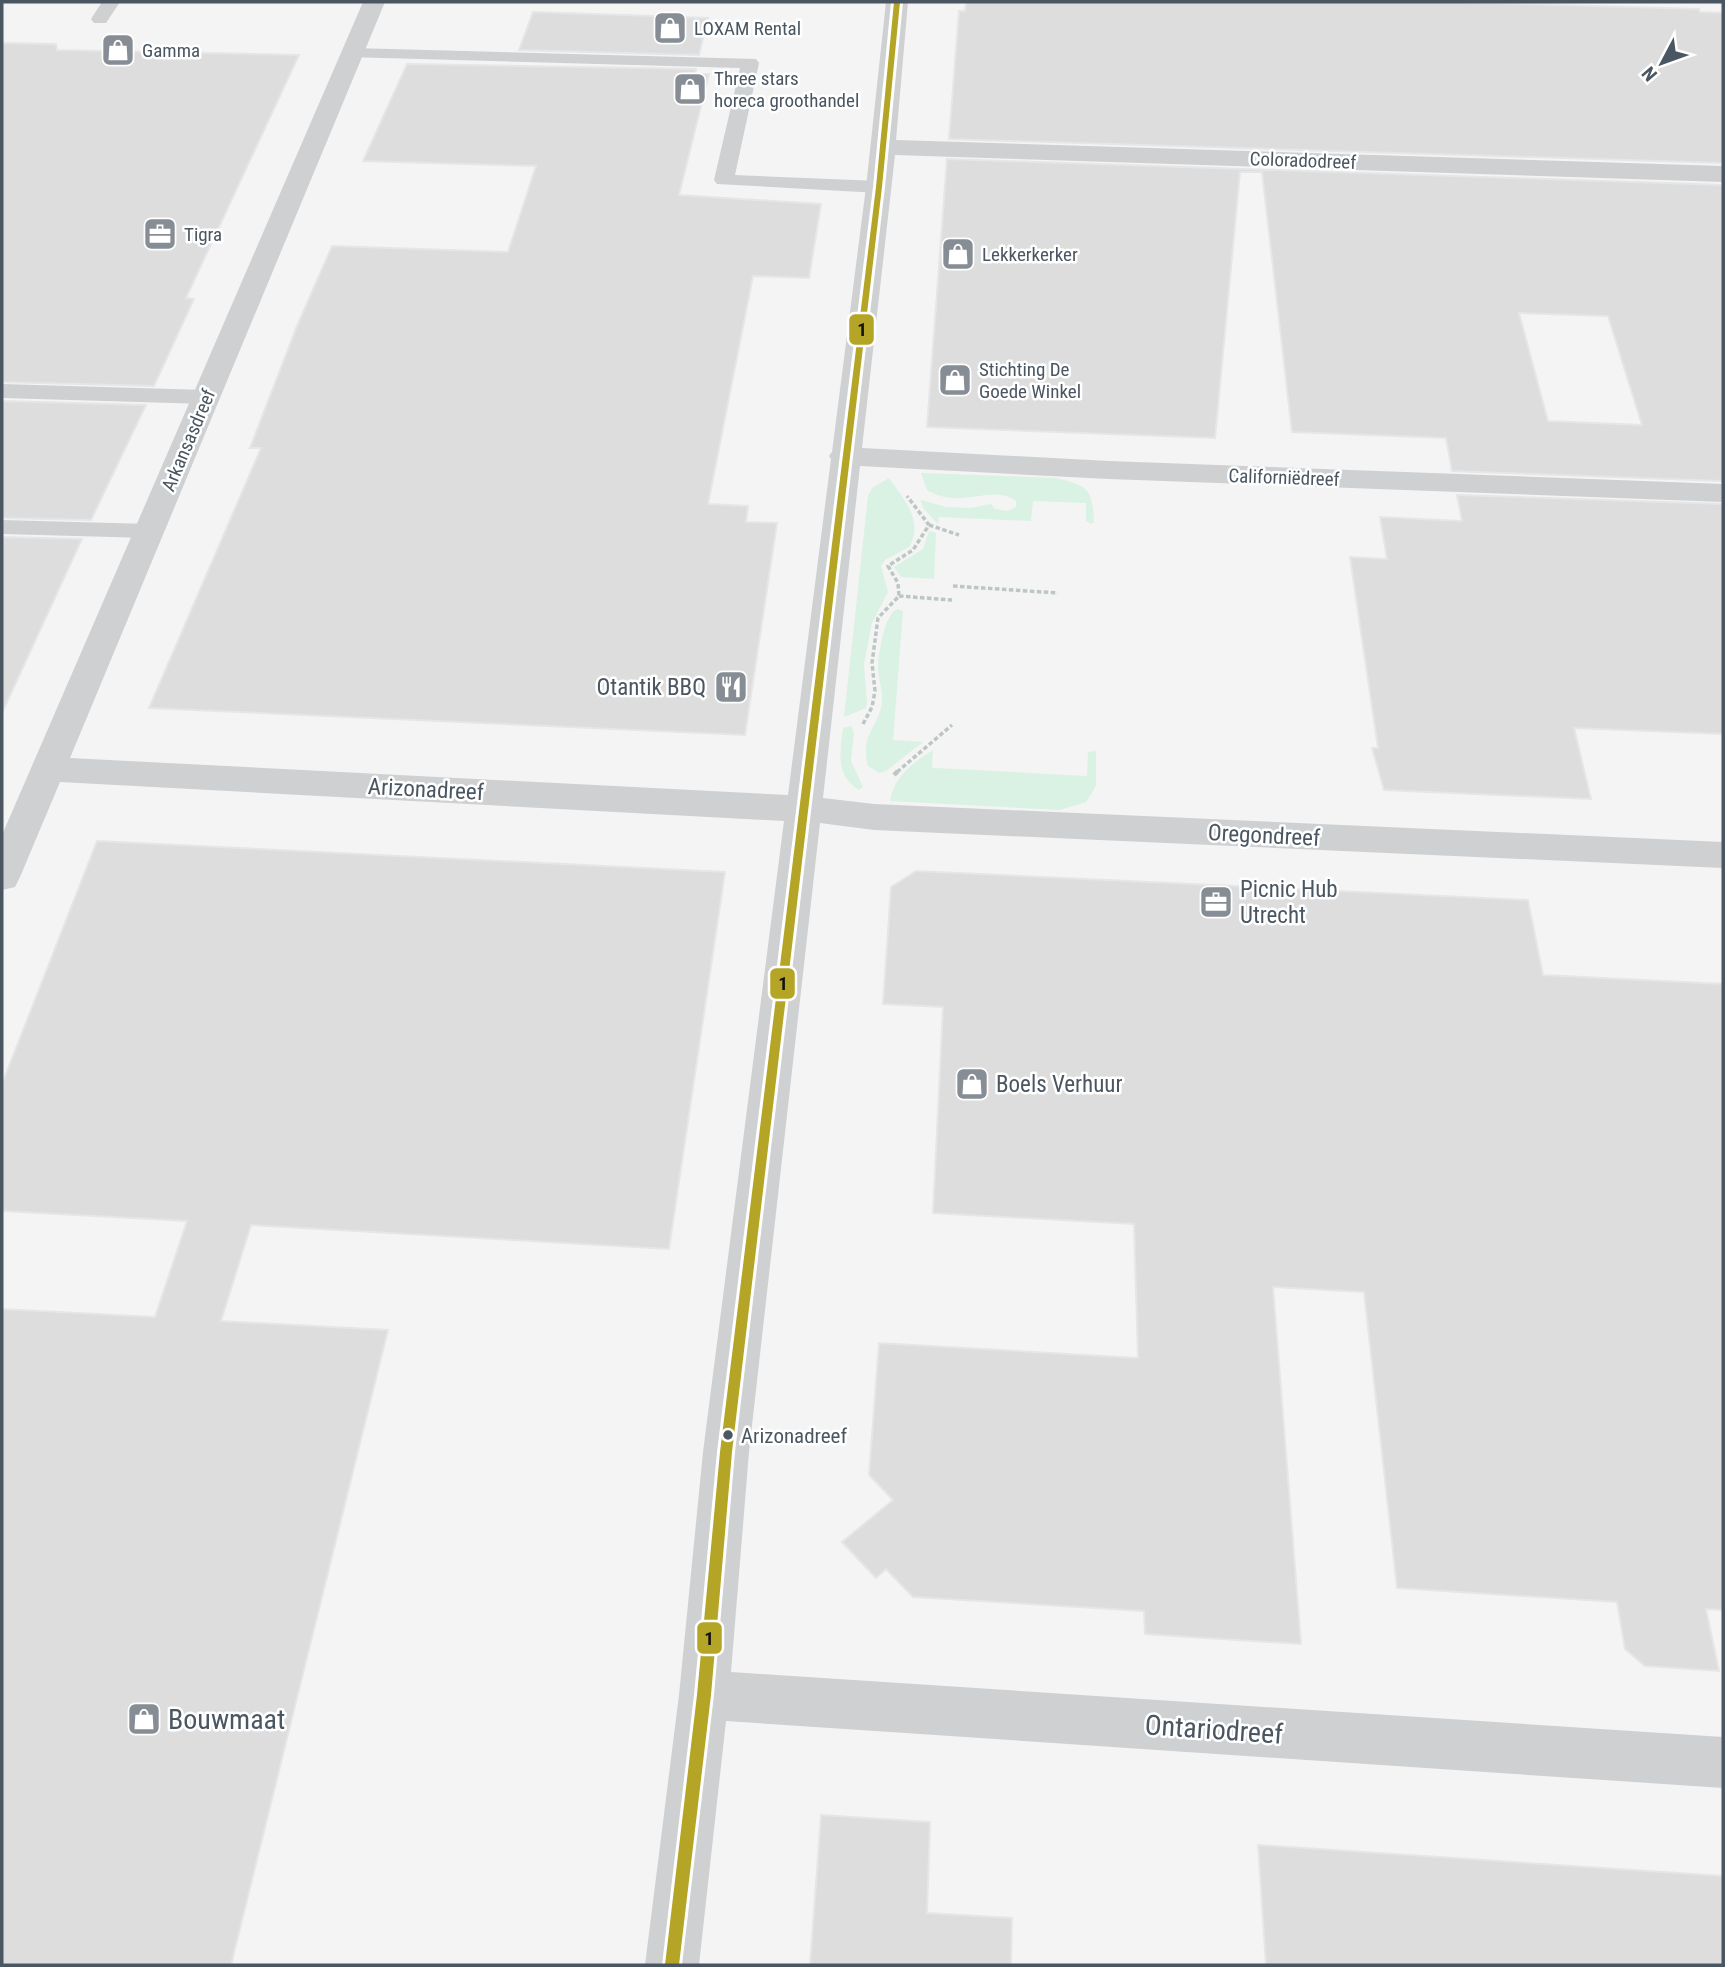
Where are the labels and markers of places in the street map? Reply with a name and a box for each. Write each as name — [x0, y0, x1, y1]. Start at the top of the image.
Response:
shop icon: LOXAM Rental — [651, 9, 689, 47]
place label: LOXAM Rental — [694, 17, 801, 40]
shop icon: Gamma — [99, 31, 137, 69]
place label: Gamma — [142, 39, 200, 62]
place label: Three stars horeca groothandel — [714, 67, 859, 112]
shop icon: Three stars horeca groothandel — [671, 70, 709, 108]
office icon: Tigra — [141, 215, 179, 253]
place label: Tigra — [184, 223, 222, 246]
shop icon: Lekkerkerker — [939, 235, 977, 273]
place label: Lekkerkerker — [982, 243, 1078, 266]
place label: Stichting De Goede Winkel — [979, 358, 1081, 403]
shop icon: Stichting De Goede Winkel — [936, 361, 974, 399]
restaurant icon: Otantik BBQ — [712, 668, 750, 706]
place label: Otantik BBQ — [597, 674, 706, 701]
place label: Picnic Hub Utrecht — [1240, 876, 1338, 929]
office icon: Picnic Hub Utrecht — [1197, 883, 1235, 921]
shop icon: Boels Verhuur — [953, 1065, 991, 1103]
place label: Boels Verhuur — [996, 1071, 1122, 1098]
place label: Arizonadreef — [741, 1424, 847, 1448]
marker: Arizonadreef — [721, 1428, 735, 1442]
shop icon: Bouwmaat — [125, 1700, 163, 1738]
place label: Bouwmaat — [168, 1703, 285, 1736]

